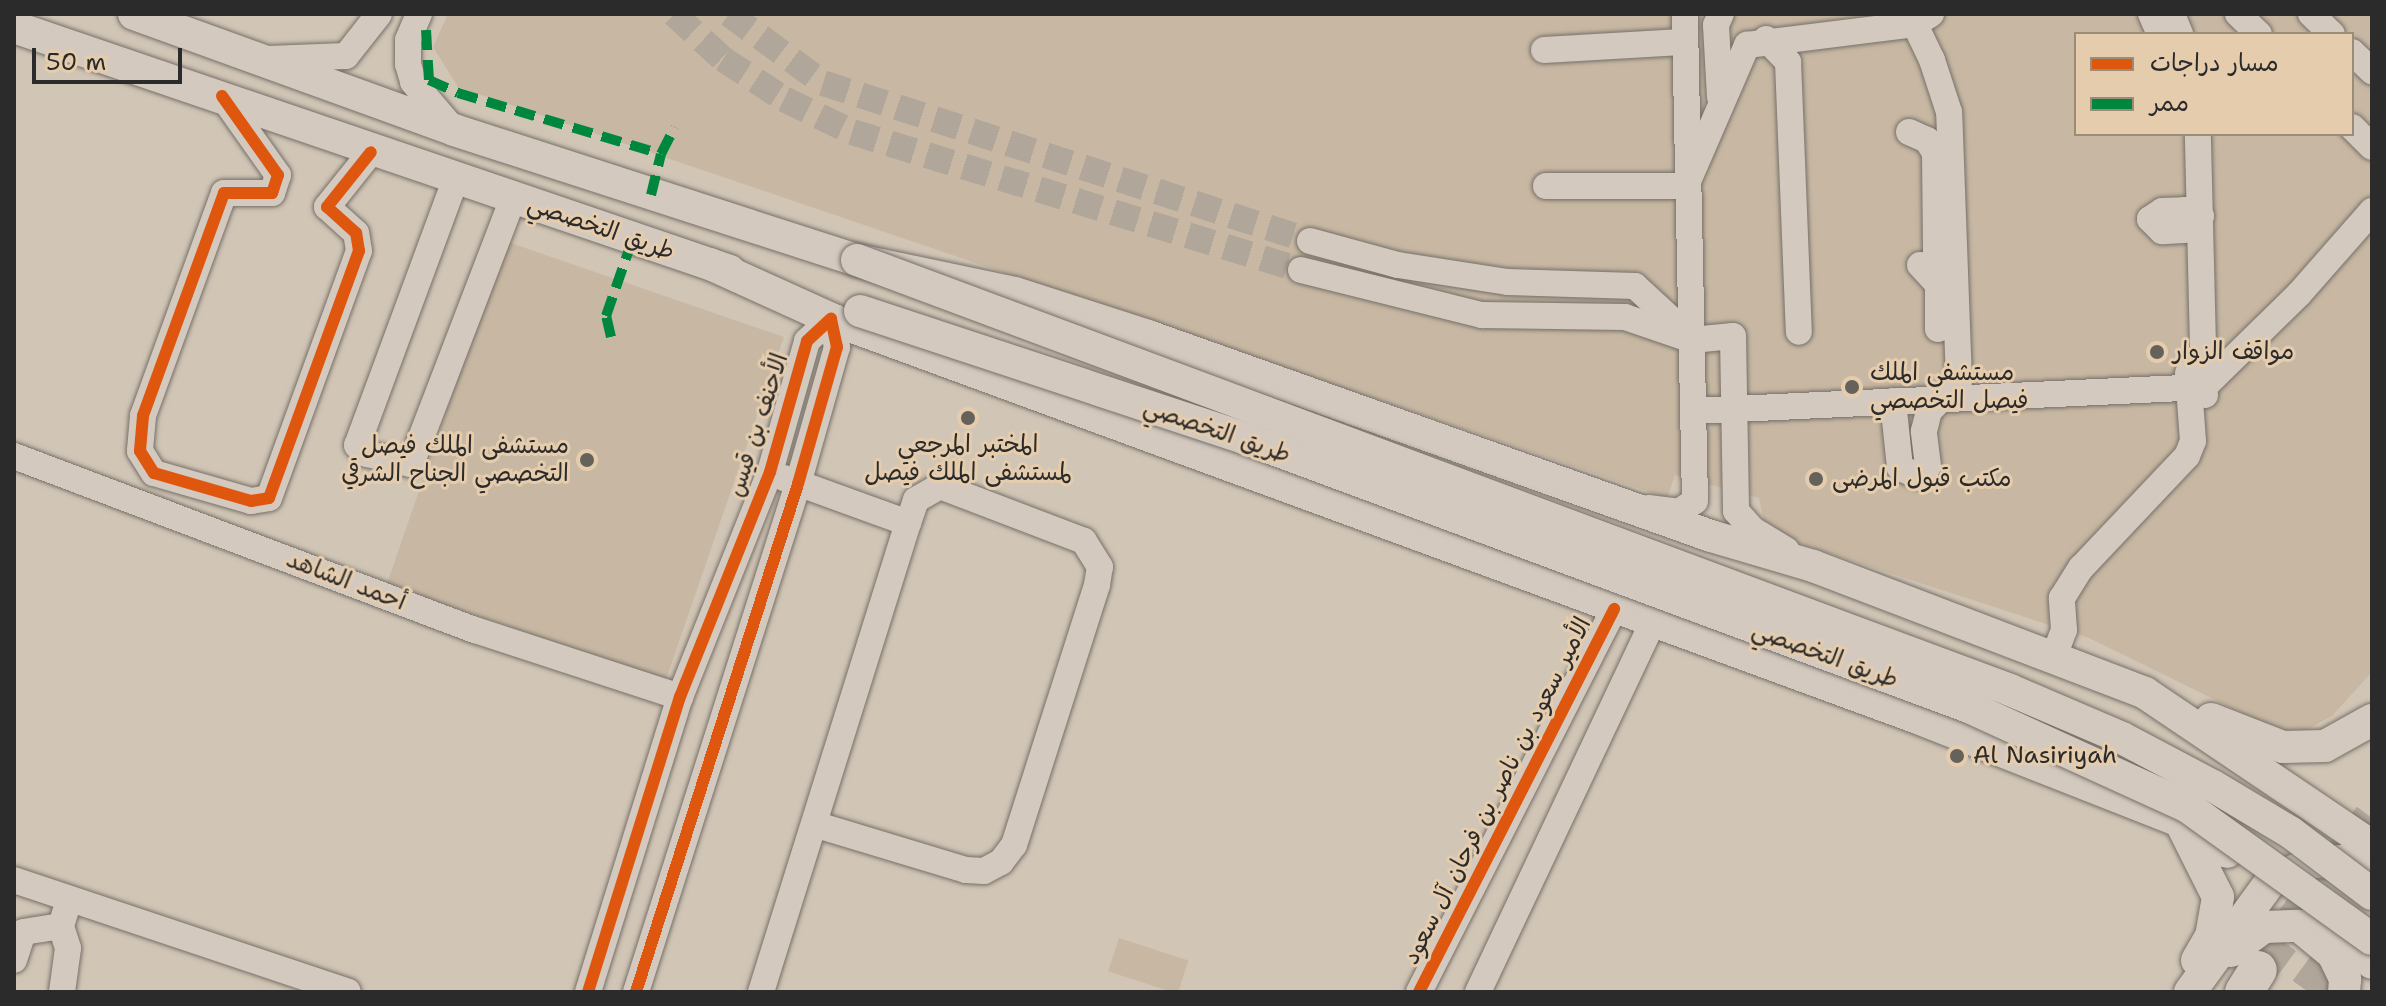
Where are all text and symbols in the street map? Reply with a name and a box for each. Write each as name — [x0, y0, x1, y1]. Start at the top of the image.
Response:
scale bar — [36, 32, 186, 82]
legend — [2074, 32, 2354, 136]
text: 50 m — [46, 46, 106, 78]
text: مسار دراجات — [2150, 47, 2279, 79]
text: ممر — [2150, 87, 2189, 119]
street label: طريق التخصصي — [524, 189, 678, 267]
place label: مواقف الزوار — [2173, 338, 2294, 366]
marker: مواقف الزوار — [2148, 343, 2166, 361]
street label: الأحنف بن قيس — [721, 350, 795, 500]
place label: مستشفى الملك فيصل التخصصي — [1870, 359, 2029, 415]
marker: مستشفى الملك فيصل التخصصي — [1841, 376, 1863, 398]
street label: طريق التخصصي — [1140, 392, 1294, 470]
marker: المختبر المرجعي لمستشفى الملك فيصل — [959, 409, 977, 427]
place label: المختبر المرجعي لمستشفى الملك فيصل — [864, 431, 1072, 487]
place label: مستشفى الملك فيصل التخصصي الجناح الشرقي — [341, 432, 569, 488]
marker: مستشفى الملك فيصل التخصصي الجناح الشرقي — [576, 449, 598, 471]
place label: مكتب قبول المرضى — [1832, 465, 2011, 493]
marker: مكتب قبول المرضى — [1807, 470, 1825, 488]
street label: أحمد الشاهد — [282, 545, 410, 617]
street label: الأمير سعود بن ناصر بن فرحان آل سعود — [1396, 612, 1598, 970]
street label: طريق التخصصي — [1748, 615, 1902, 695]
place label: Al Nasiriyah — [1973, 742, 2117, 770]
marker: Al Nasiriyah — [1948, 747, 1966, 765]

